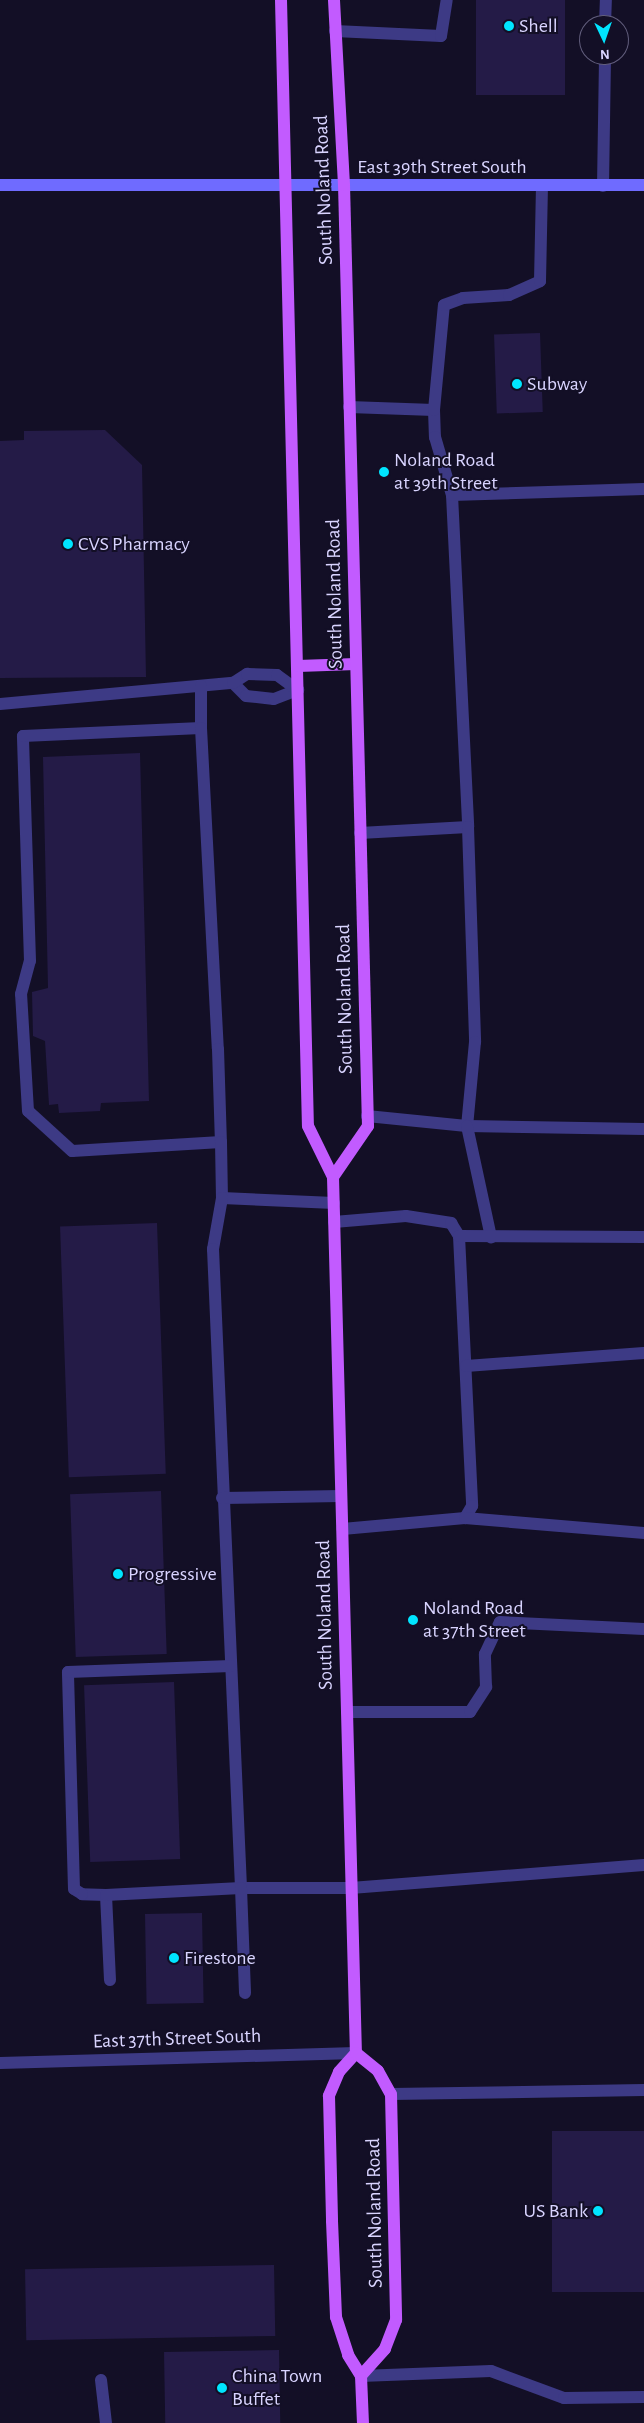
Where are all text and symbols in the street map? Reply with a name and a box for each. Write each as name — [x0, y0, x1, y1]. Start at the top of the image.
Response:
place label: Shell — [519, 14, 558, 38]
north arrow — [579, 15, 629, 65]
marker: Shell — [503, 20, 515, 32]
text: N — [600, 47, 610, 61]
street label: South Noland Road — [309, 115, 339, 265]
street label: East 39th Street South — [357, 155, 527, 179]
place label: Subway — [527, 372, 587, 396]
marker: Subway — [511, 378, 523, 390]
place label: Noland Road at 39th Street — [394, 449, 498, 496]
marker: Noland Road at 39th Street — [378, 466, 390, 478]
street label: South Noland Road — [322, 519, 348, 669]
place label: CVS Pharmacy — [78, 532, 190, 556]
marker: CVS Pharmacy — [62, 538, 74, 550]
street label: South Noland Road — [332, 924, 358, 1074]
street label: South Noland Road — [312, 1540, 338, 1690]
place label: Progressive — [128, 1562, 217, 1586]
marker: Progressive — [112, 1568, 124, 1580]
place label: Noland Road at 37th Street — [423, 1596, 526, 1643]
marker: Noland Road at 37th Street — [407, 1614, 419, 1626]
place label: Firestone — [184, 1946, 256, 1970]
marker: Firestone — [168, 1952, 180, 1964]
street label: East 37th Street South — [92, 2024, 262, 2054]
street label: South Noland Road — [362, 2138, 388, 2288]
place label: US Bank — [524, 2199, 588, 2223]
marker: US Bank — [592, 2205, 604, 2217]
place label: China Town Buffet — [232, 2364, 322, 2411]
marker: China Town Buffet — [216, 2382, 228, 2394]

